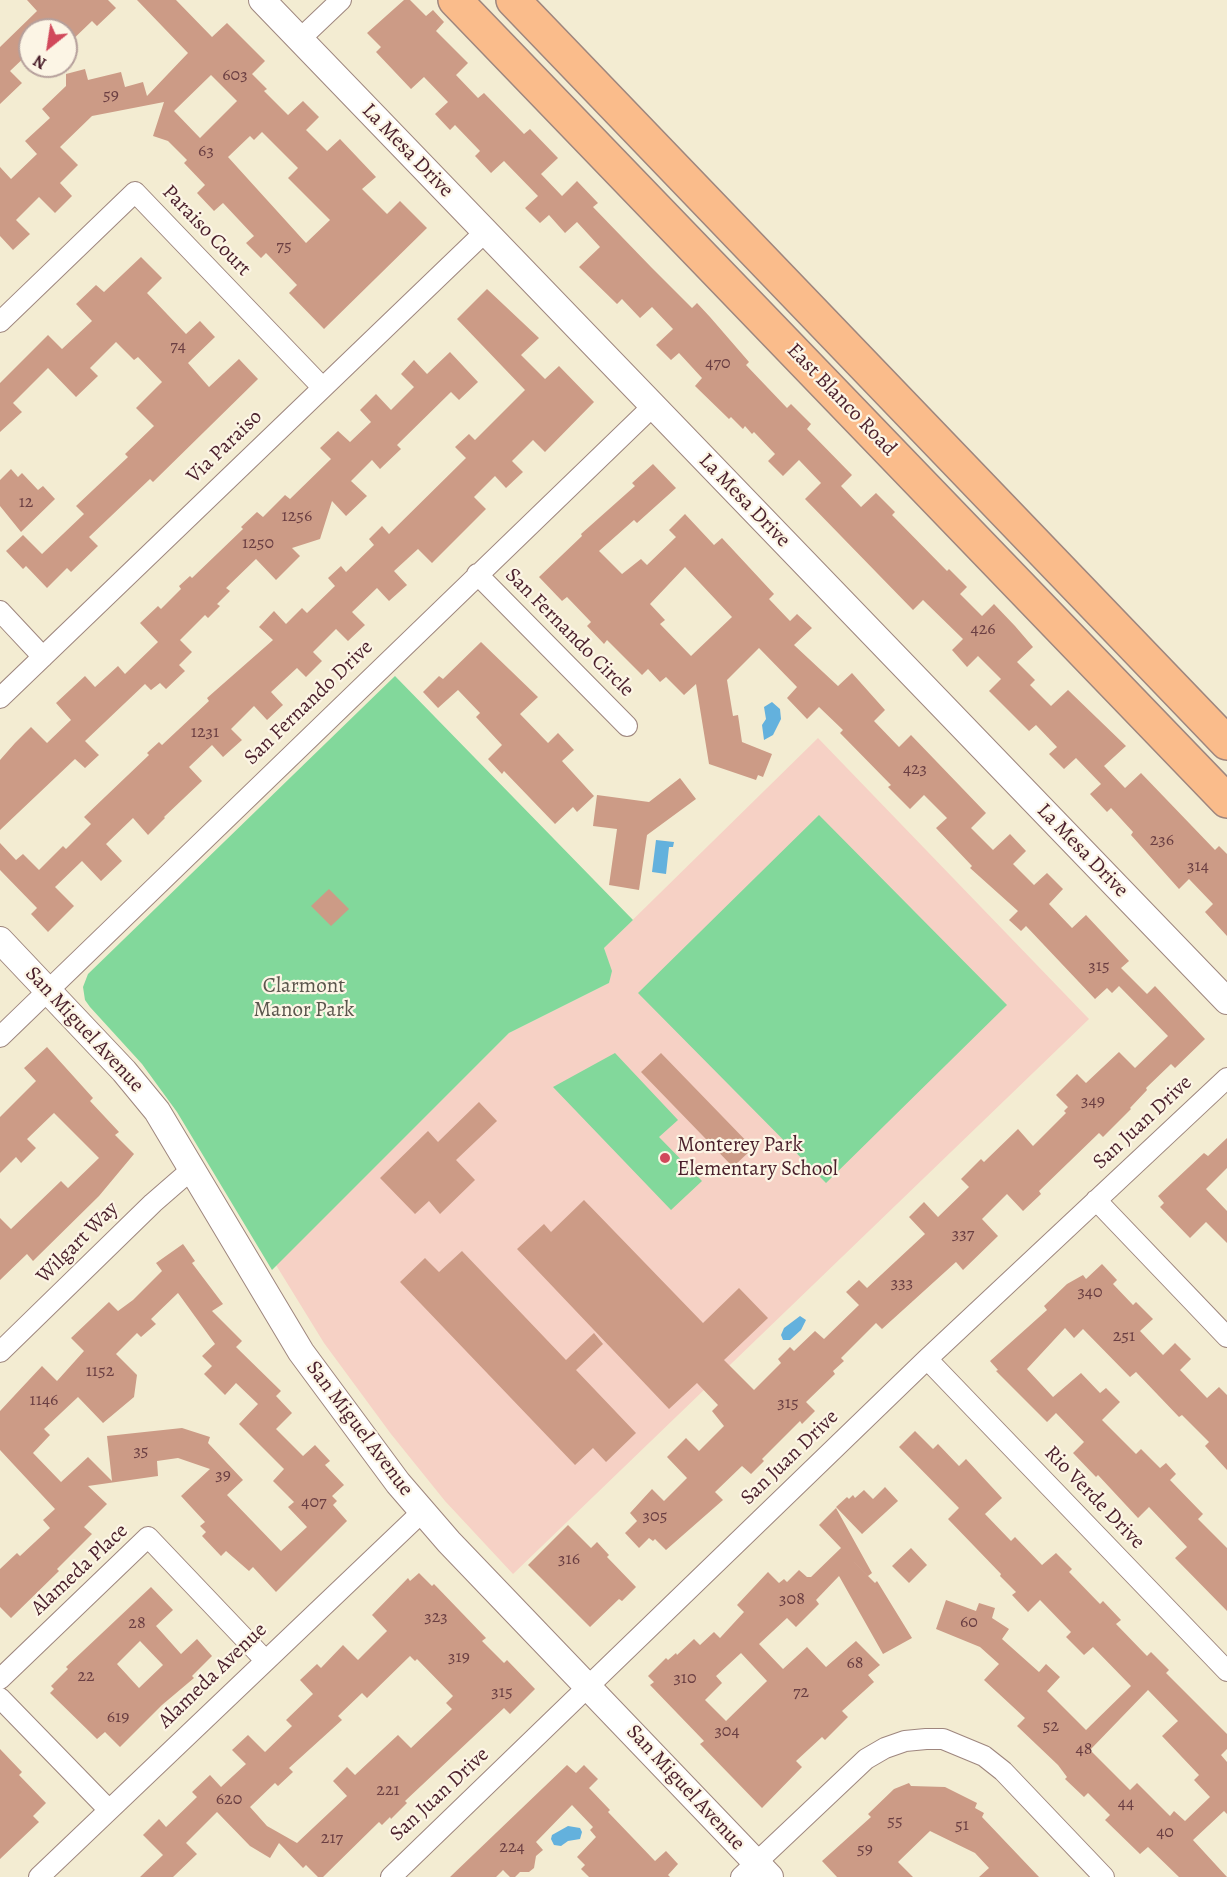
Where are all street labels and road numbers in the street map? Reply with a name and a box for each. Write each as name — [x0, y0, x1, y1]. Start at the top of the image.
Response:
street label: La Mesa Drive — [356, 99, 458, 203]
street label: Paraiso Court — [156, 180, 256, 282]
street label: East Blanco Road — [781, 338, 901, 462]
street label: Via Paraiso — [182, 405, 268, 489]
street label: La Mesa Drive — [693, 449, 795, 553]
street label: San Fernando Circle — [499, 563, 639, 703]
street label: San Fernando Drive — [239, 635, 379, 771]
street label: La Mesa Drive — [1031, 799, 1133, 903]
street label: San Miguel Avenue — [19, 962, 149, 1098]
street label: San Juan Drive — [1088, 1071, 1198, 1175]
street label: Wilgart Way — [32, 1197, 124, 1289]
street label: San Miguel Avenue — [300, 1356, 418, 1502]
street label: San Juan Drive — [736, 1405, 844, 1511]
street label: Rio Verde Drive — [1039, 1441, 1149, 1555]
street label: Alameda Place — [26, 1519, 134, 1621]
street label: Alameda Avenue — [153, 1618, 273, 1734]
street label: San Miguel Avenue — [620, 1720, 750, 1856]
street label: San Juan Drive — [385, 1743, 495, 1847]

